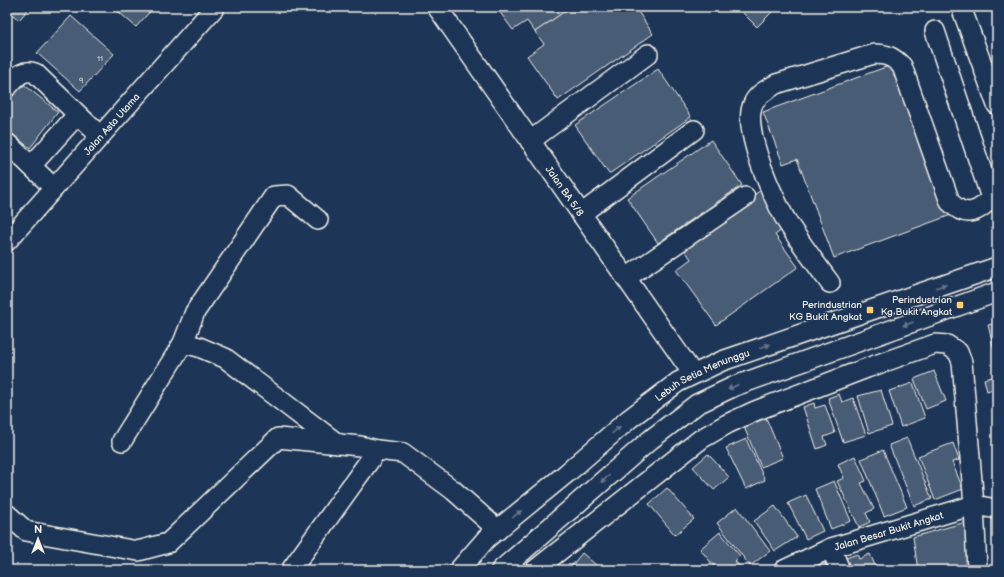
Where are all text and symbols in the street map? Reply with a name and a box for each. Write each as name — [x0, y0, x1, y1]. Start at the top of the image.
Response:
house number: 11 — [97, 54, 103, 63]
house number: 9 — [79, 76, 84, 85]
street label: Jalan Asta Utama — [81, 91, 143, 158]
street label: Jalan BA 5/8 — [543, 164, 586, 219]
one-way arrow — [935, 283, 947, 289]
place label: Perindustrian Kg Bukit Angkat — [881, 294, 952, 318]
place label: Perindustrian KG Bukit Angkat — [789, 299, 862, 323]
marker: Perindustrian Kg Bukit Angkat — [955, 300, 965, 310]
marker: Perindustrian KG Bukit Angkat — [865, 305, 875, 315]
one-way arrow — [901, 321, 913, 327]
one-way arrow — [759, 343, 771, 349]
street label: Lebuh Setia Menunggu — [653, 347, 751, 404]
one-way arrow — [727, 384, 738, 390]
one-way arrow — [611, 425, 621, 434]
one-way arrow — [600, 474, 611, 483]
one-way arrow — [512, 510, 523, 518]
street label: Jalan Besar Bukit Angkat — [833, 510, 945, 554]
north arrow — [18, 519, 58, 559]
text: N — [34, 523, 42, 536]

